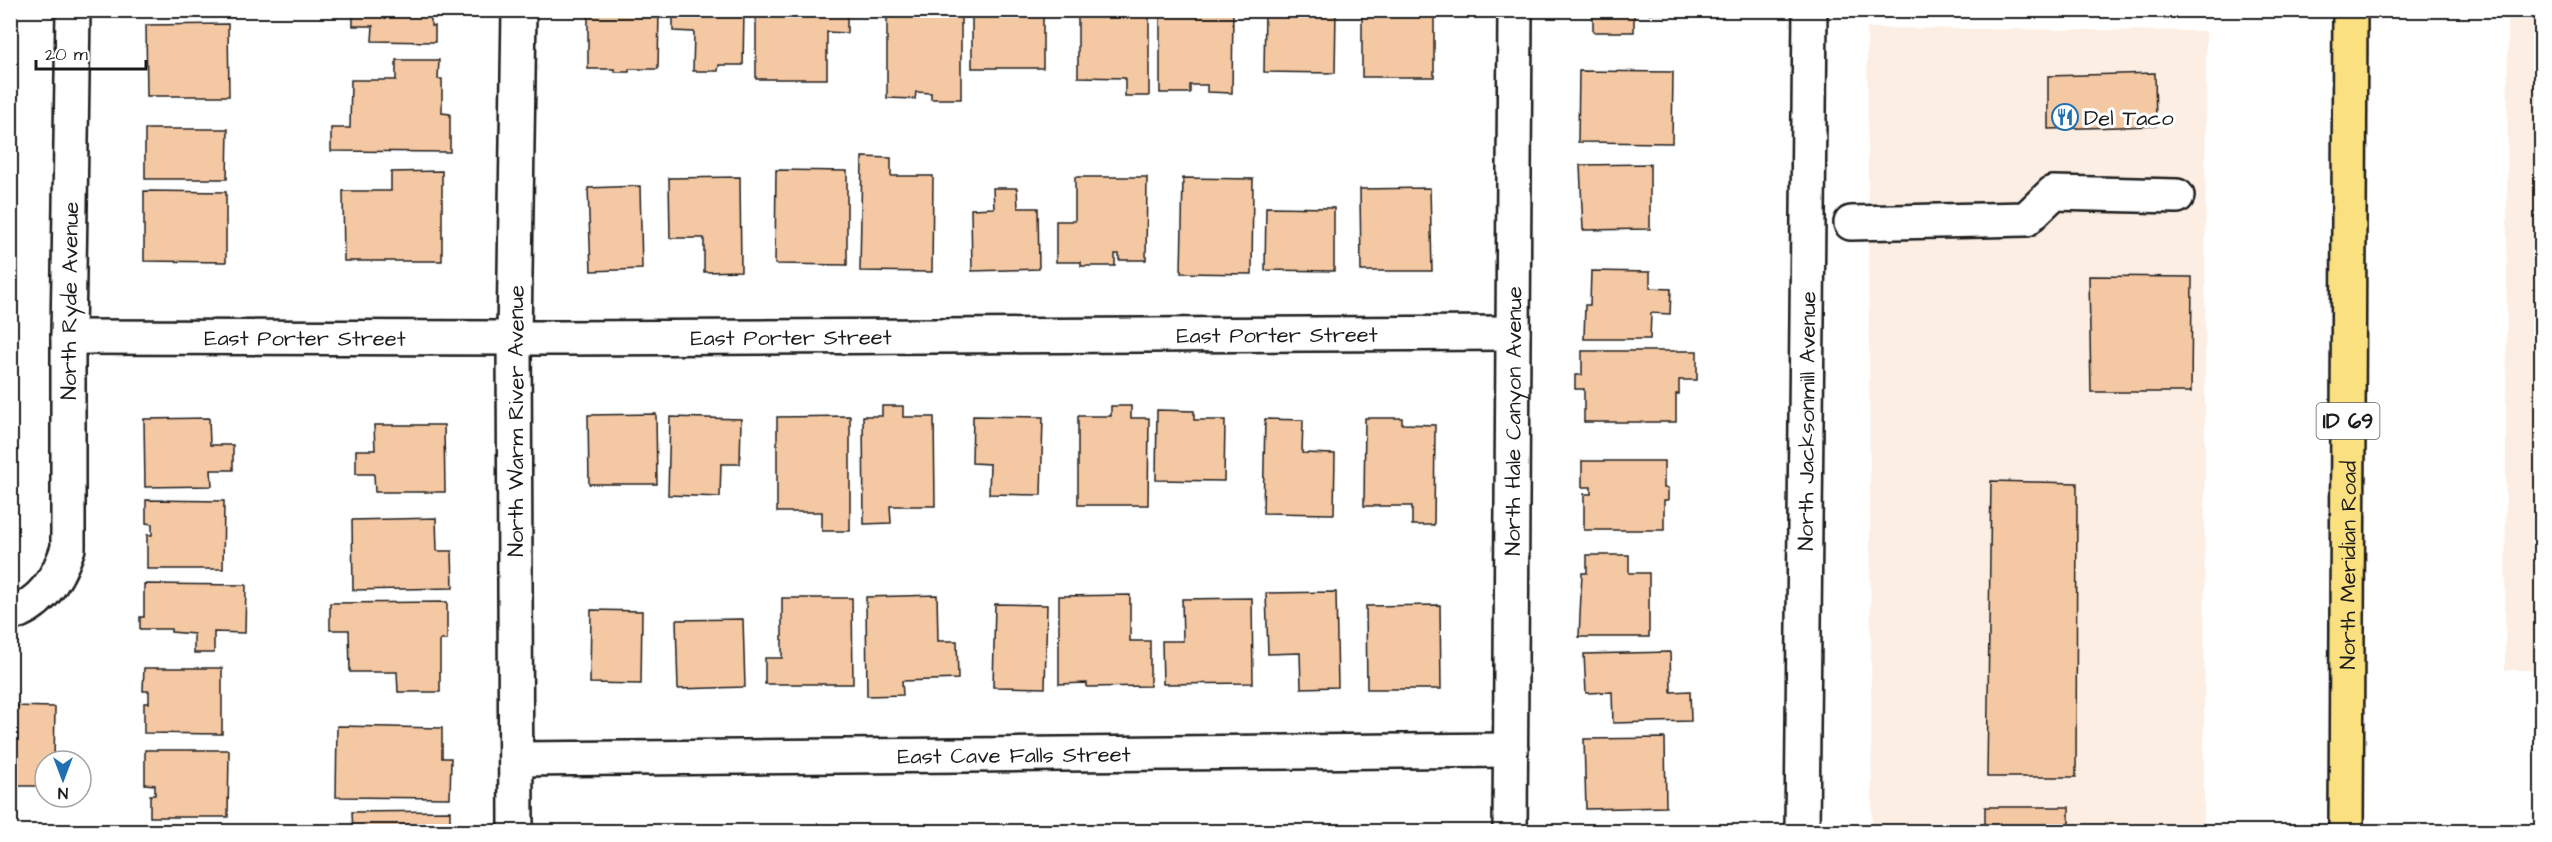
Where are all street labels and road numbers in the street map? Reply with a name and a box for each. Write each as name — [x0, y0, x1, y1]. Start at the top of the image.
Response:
street label: North Ryde Avenue — [54, 201, 87, 400]
street label: North Warm River Avenue — [501, 285, 532, 557]
street label: North Hale Canyon Avenue — [1498, 286, 1531, 556]
street label: North Jacksonmill Avenue — [1791, 291, 1824, 551]
street label: East Porter Street — [1176, 320, 1378, 352]
street label: East Porter Street — [690, 322, 892, 354]
street label: East Porter Street — [204, 323, 406, 355]
road number: ID 69 — [2316, 403, 2380, 439]
street label: North Meridian Road — [2333, 461, 2365, 669]
street label: East Cave Falls Street — [897, 739, 1131, 773]

